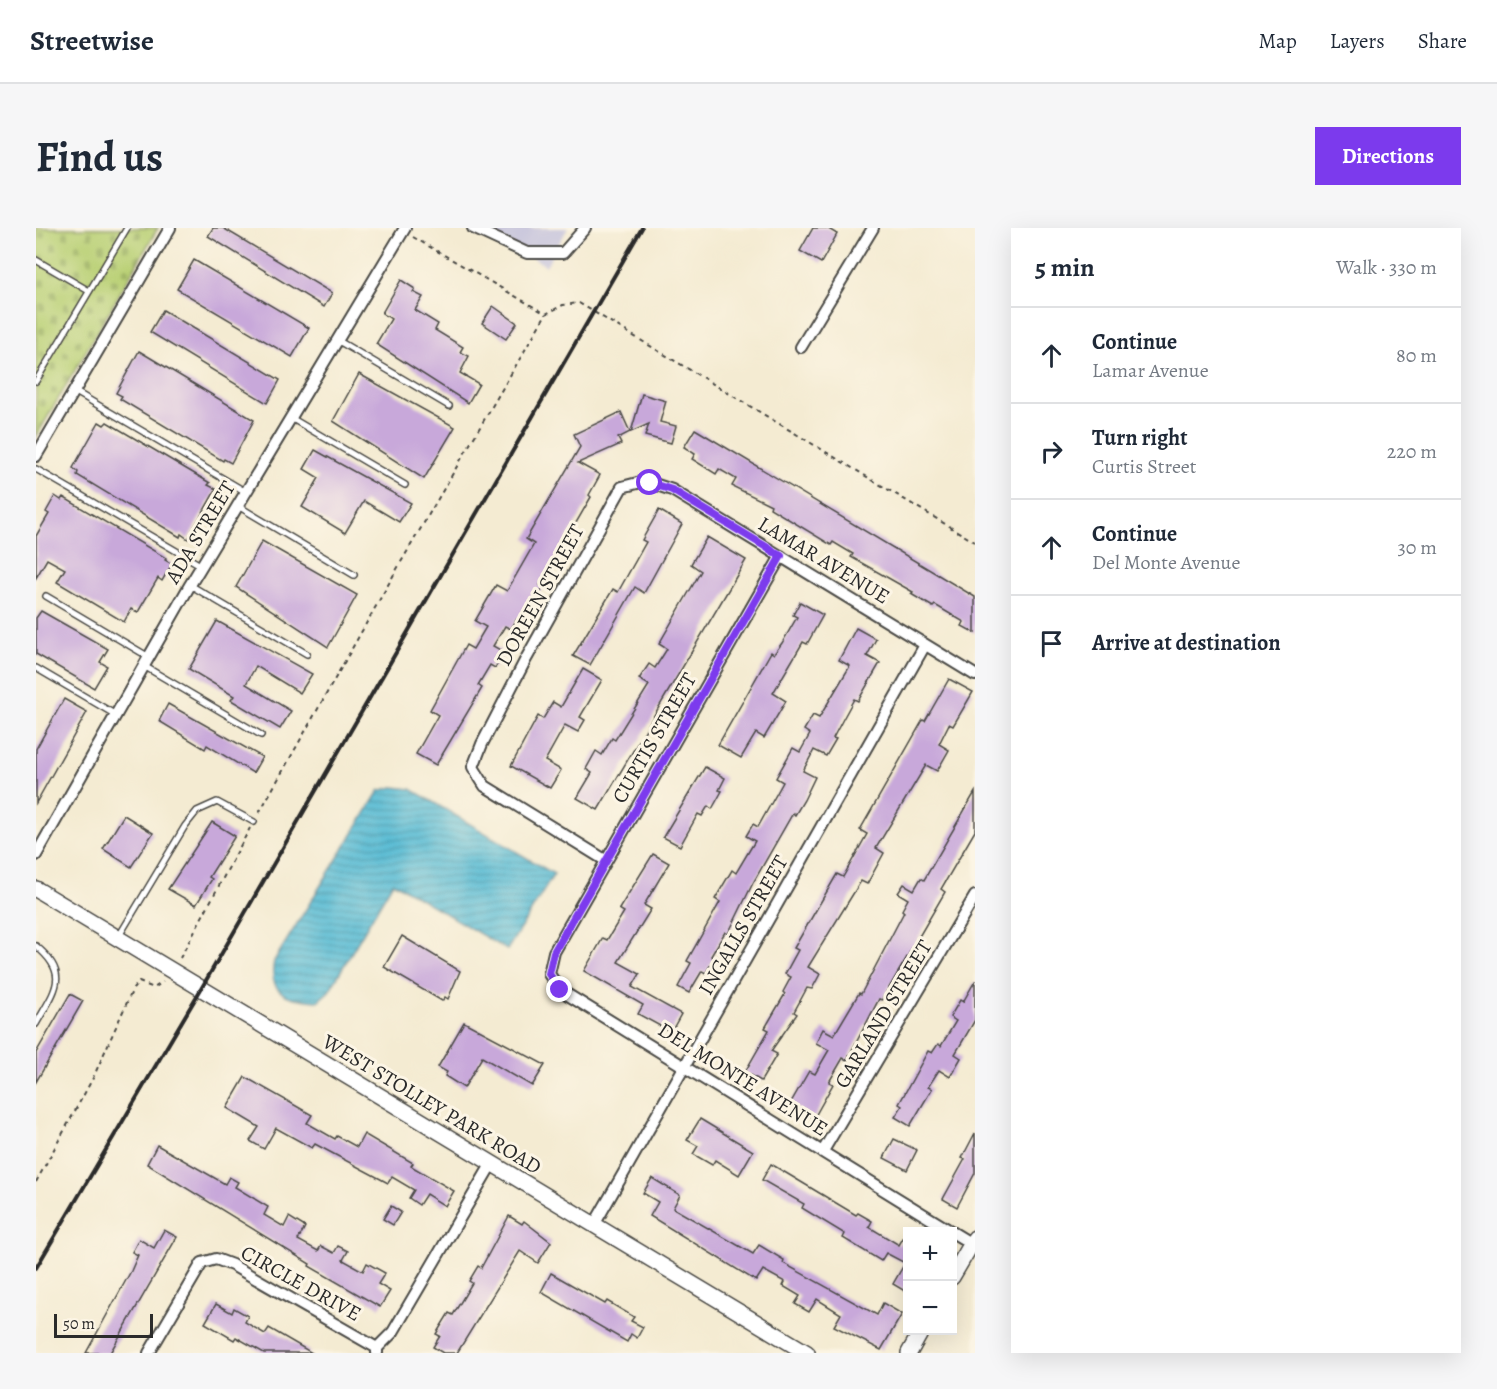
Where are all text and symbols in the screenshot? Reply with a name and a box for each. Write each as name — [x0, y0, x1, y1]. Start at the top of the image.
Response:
text: Streetwise — [30, 22, 154, 60]
text: Map — [1258, 27, 1297, 55]
text: Layers — [1330, 27, 1385, 55]
text: Share — [1418, 27, 1467, 55]
button: Directions — [1315, 127, 1461, 185]
text: Find us — [36, 128, 163, 185]
text: 5 min — [1035, 250, 1095, 285]
text: Walk · 330 m — [1336, 254, 1437, 281]
text: Continue — [1092, 327, 1177, 357]
icon: ahead — [1035, 339, 1068, 372]
text: 80 m — [1396, 342, 1437, 369]
text: Lamar Avenue — [1092, 357, 1209, 384]
text: Turn right — [1092, 423, 1188, 453]
icon: right — [1035, 435, 1068, 468]
text: 220 m — [1387, 438, 1437, 465]
text: Curtis Street — [1092, 453, 1196, 480]
route start — [636, 469, 662, 495]
street label: ADA STREET — [158, 475, 242, 589]
street label: LAMAR AVENUE — [753, 510, 895, 610]
street label: DOREEN STREET — [489, 519, 591, 671]
text: Continue — [1092, 519, 1177, 549]
icon: ahead — [1035, 531, 1068, 564]
text: 30 m — [1397, 534, 1437, 561]
text: Del Monte Avenue — [1092, 549, 1240, 576]
icon: arrive — [1035, 627, 1068, 660]
text: Arrive at destination — [1092, 628, 1281, 658]
street label: CURTIS STREET — [605, 667, 703, 808]
street label: INGALLS STREET — [692, 850, 795, 1000]
street label: GARLAND STREET — [828, 934, 939, 1093]
route end — [546, 976, 572, 1002]
street label: DEL MONTE AVENUE — [653, 1015, 833, 1143]
street label: WEST STOLLEY PARK ROAD — [316, 1027, 547, 1181]
map controls — [903, 1227, 957, 1335]
button: + — [903, 1227, 957, 1281]
street label: CIRCLE DRIVE — [236, 1238, 366, 1328]
button: − — [903, 1281, 957, 1335]
scale bar — [54, 1311, 153, 1338]
text: 50 m — [63, 1313, 95, 1335]

